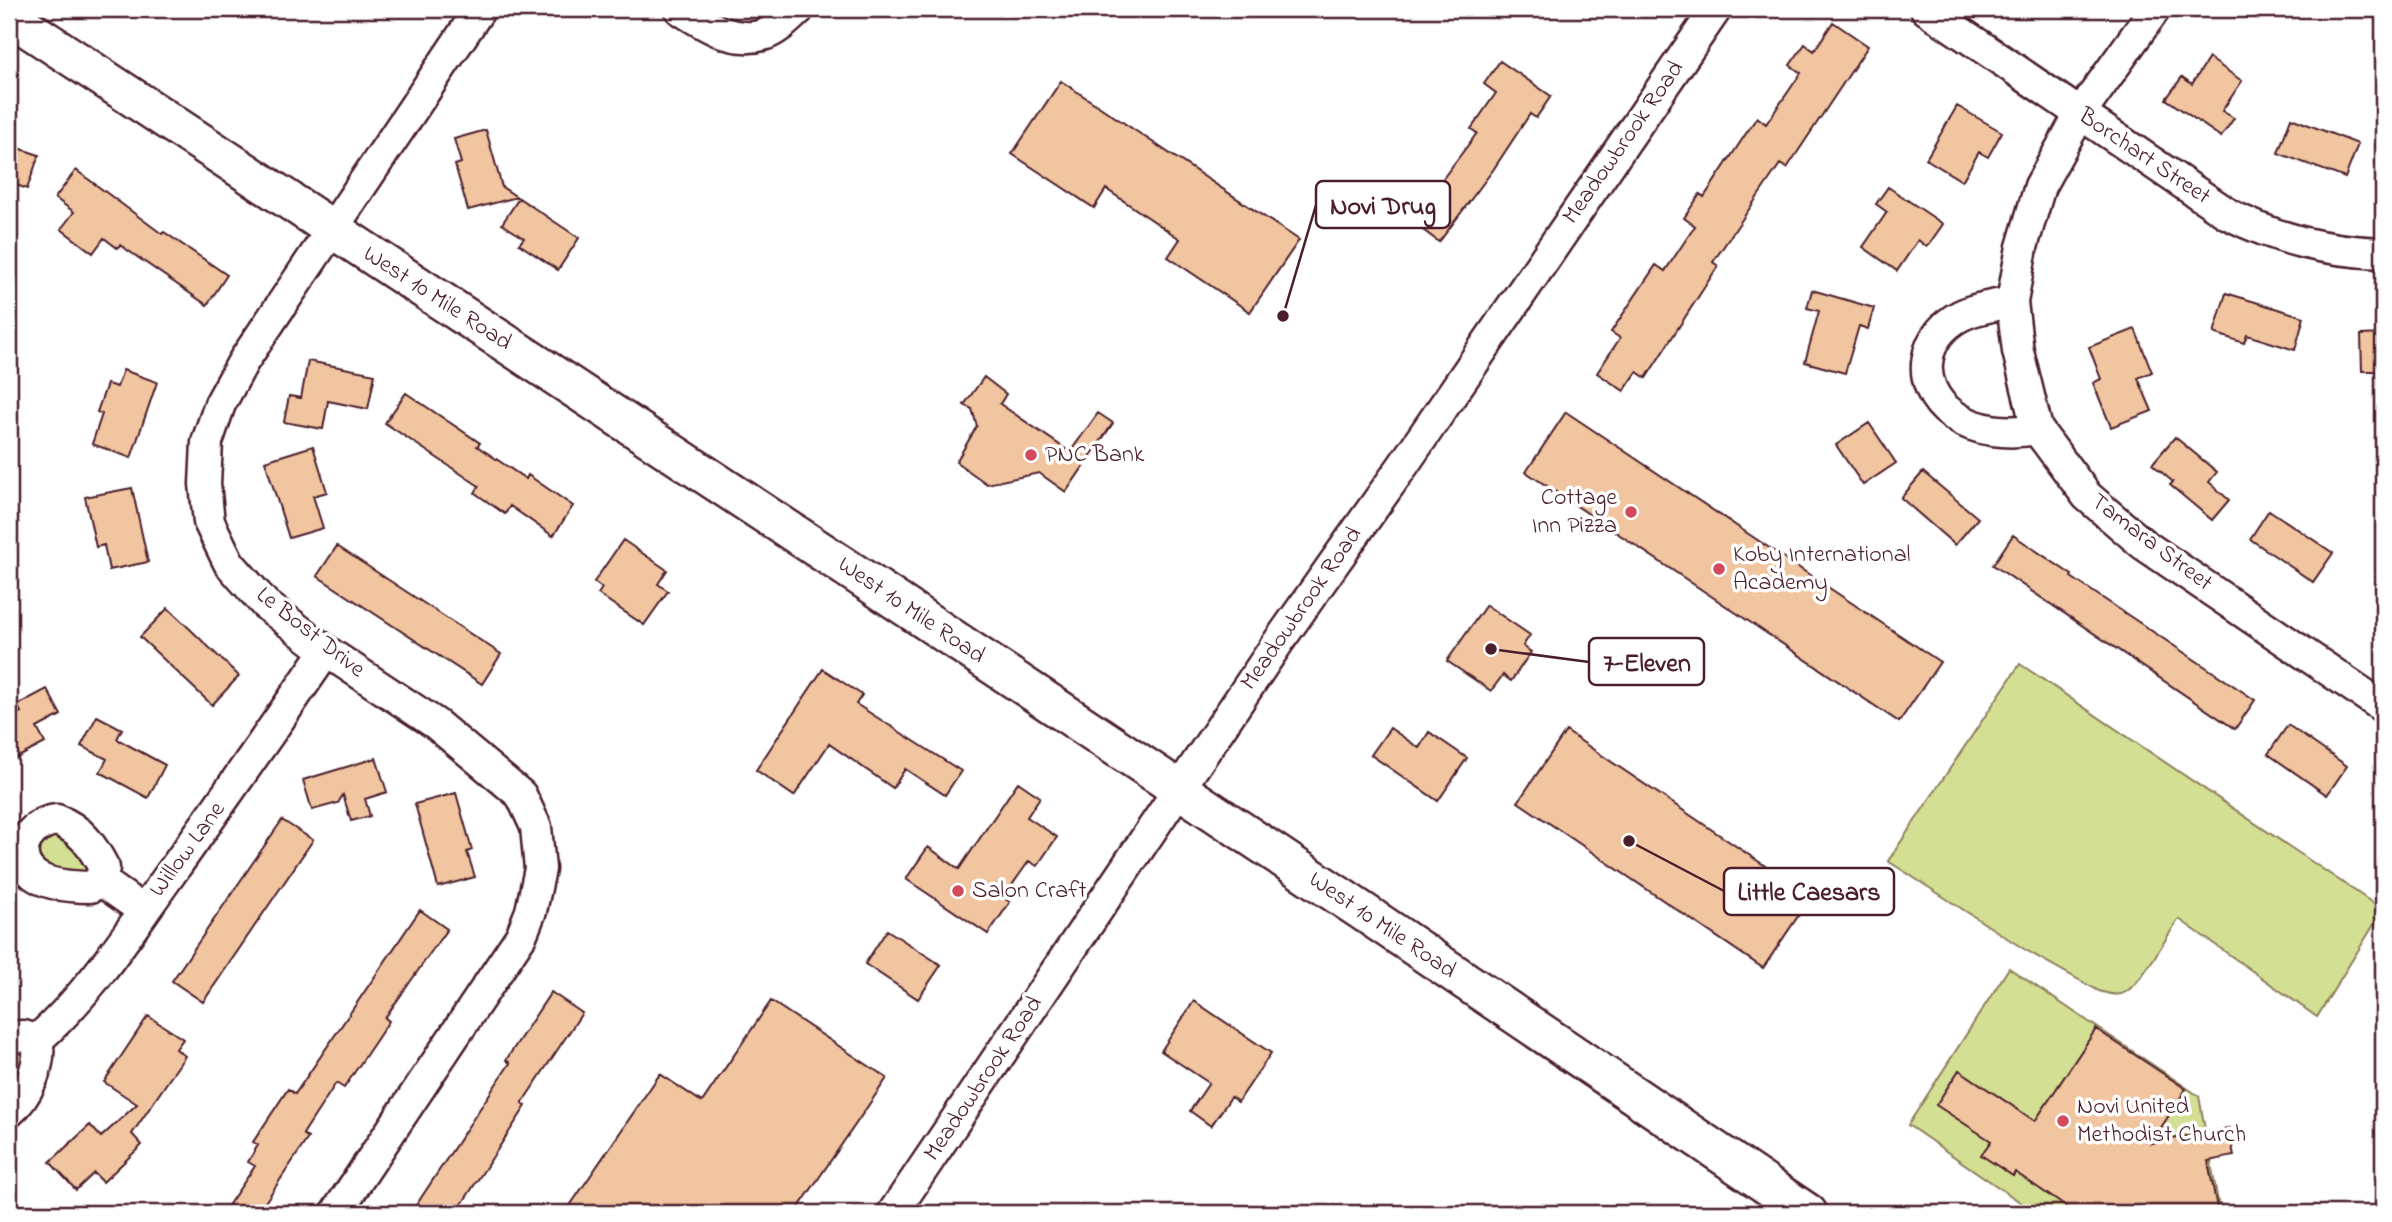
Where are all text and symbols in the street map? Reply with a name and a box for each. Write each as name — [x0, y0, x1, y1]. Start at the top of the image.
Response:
street label: Meadowbrook Road — [1554, 54, 1694, 232]
street label: Borchart Street — [2070, 99, 2217, 214]
callout: Novi Drug — [1316, 181, 1450, 228]
text: Novi Drug — [1330, 189, 1436, 228]
street label: West 10 Mile Road — [356, 238, 519, 361]
place label: PNC Bank — [1045, 438, 1145, 473]
marker: PNC Bank — [1023, 447, 1039, 463]
place label: Cottage Inn Pizza — [1532, 481, 1617, 544]
street label: Tamara Street — [2082, 485, 2220, 601]
marker: Cottage Inn Pizza — [1623, 504, 1639, 520]
street label: Meadowbrook Road — [1232, 520, 1372, 698]
place label: Koby International Academy — [1733, 538, 1911, 602]
street label: West 10 Mile Road — [830, 549, 992, 674]
marker: Koby International Academy — [1711, 561, 1727, 577]
street label: Le Bost Drive — [248, 579, 372, 687]
callout: 7-Eleven — [1589, 638, 1704, 685]
text: 7-Eleven — [1603, 646, 1691, 684]
street label: Willow Lane — [141, 795, 235, 905]
street label: West 10 Mile Road — [1301, 864, 1463, 989]
callout: Little Caesars — [1724, 868, 1894, 915]
place label: Salon Craft — [972, 874, 1087, 909]
text: Little Caesars — [1738, 875, 1880, 913]
marker: Salon Craft — [950, 883, 966, 899]
street label: Meadowbrook Road — [916, 989, 1053, 1169]
place label: Novi United Methodist Church — [2077, 1090, 2246, 1153]
marker: Novi United Methodist Church — [2055, 1113, 2071, 1129]

